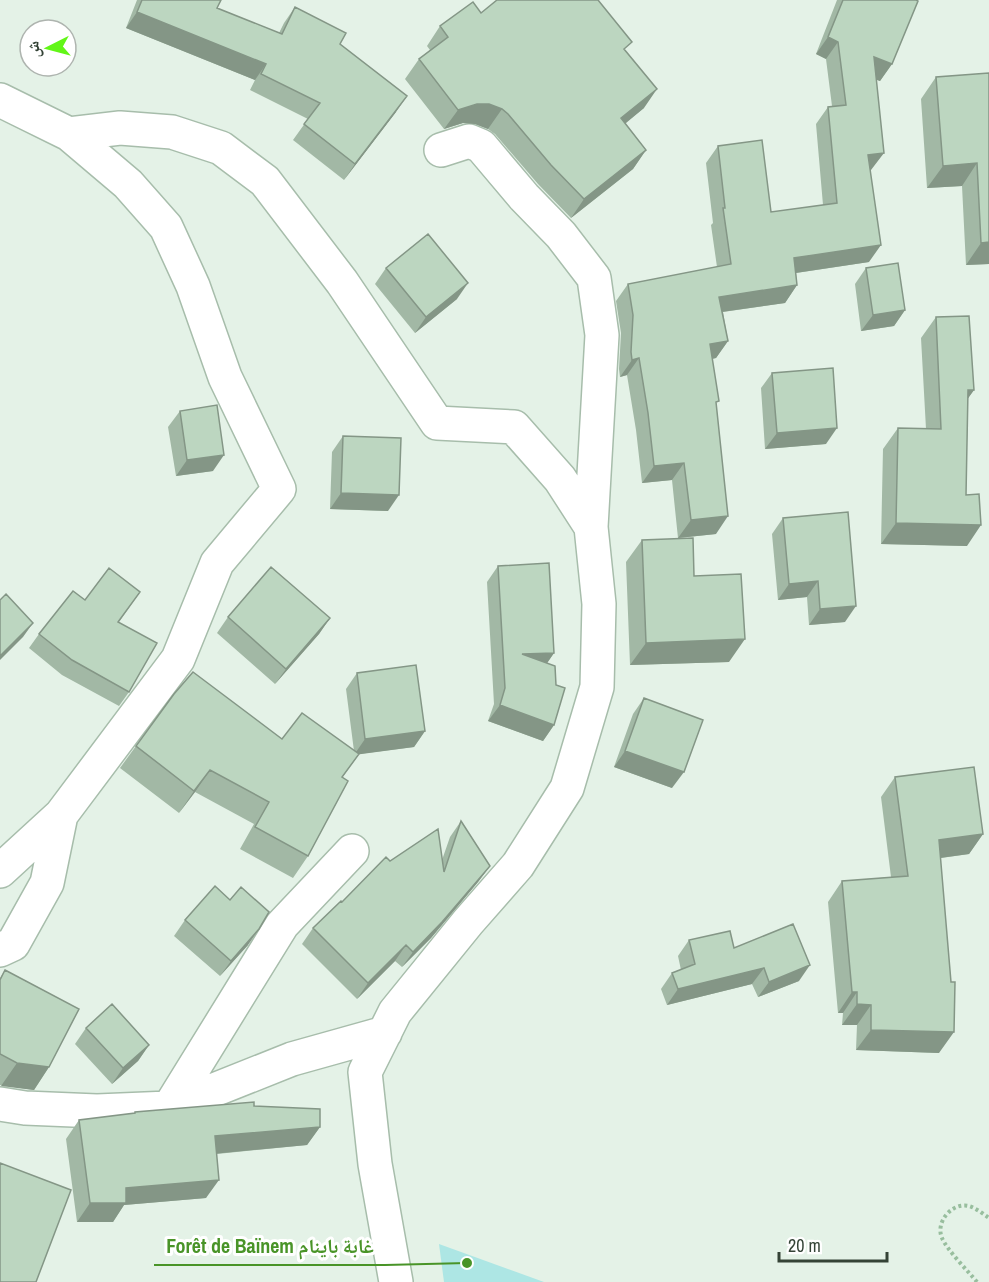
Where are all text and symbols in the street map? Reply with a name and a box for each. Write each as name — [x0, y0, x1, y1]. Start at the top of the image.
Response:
north arrow — [18, 18, 78, 78]
text: ش — [21, 40, 45, 59]
scale bar — [779, 1225, 887, 1263]
callout: Forêt de Baïnem غابة باينام — [154, 1227, 385, 1265]
text: Forêt de Baïnem غابة باينام — [166, 1232, 374, 1260]
text: 20 m — [788, 1233, 821, 1258]

